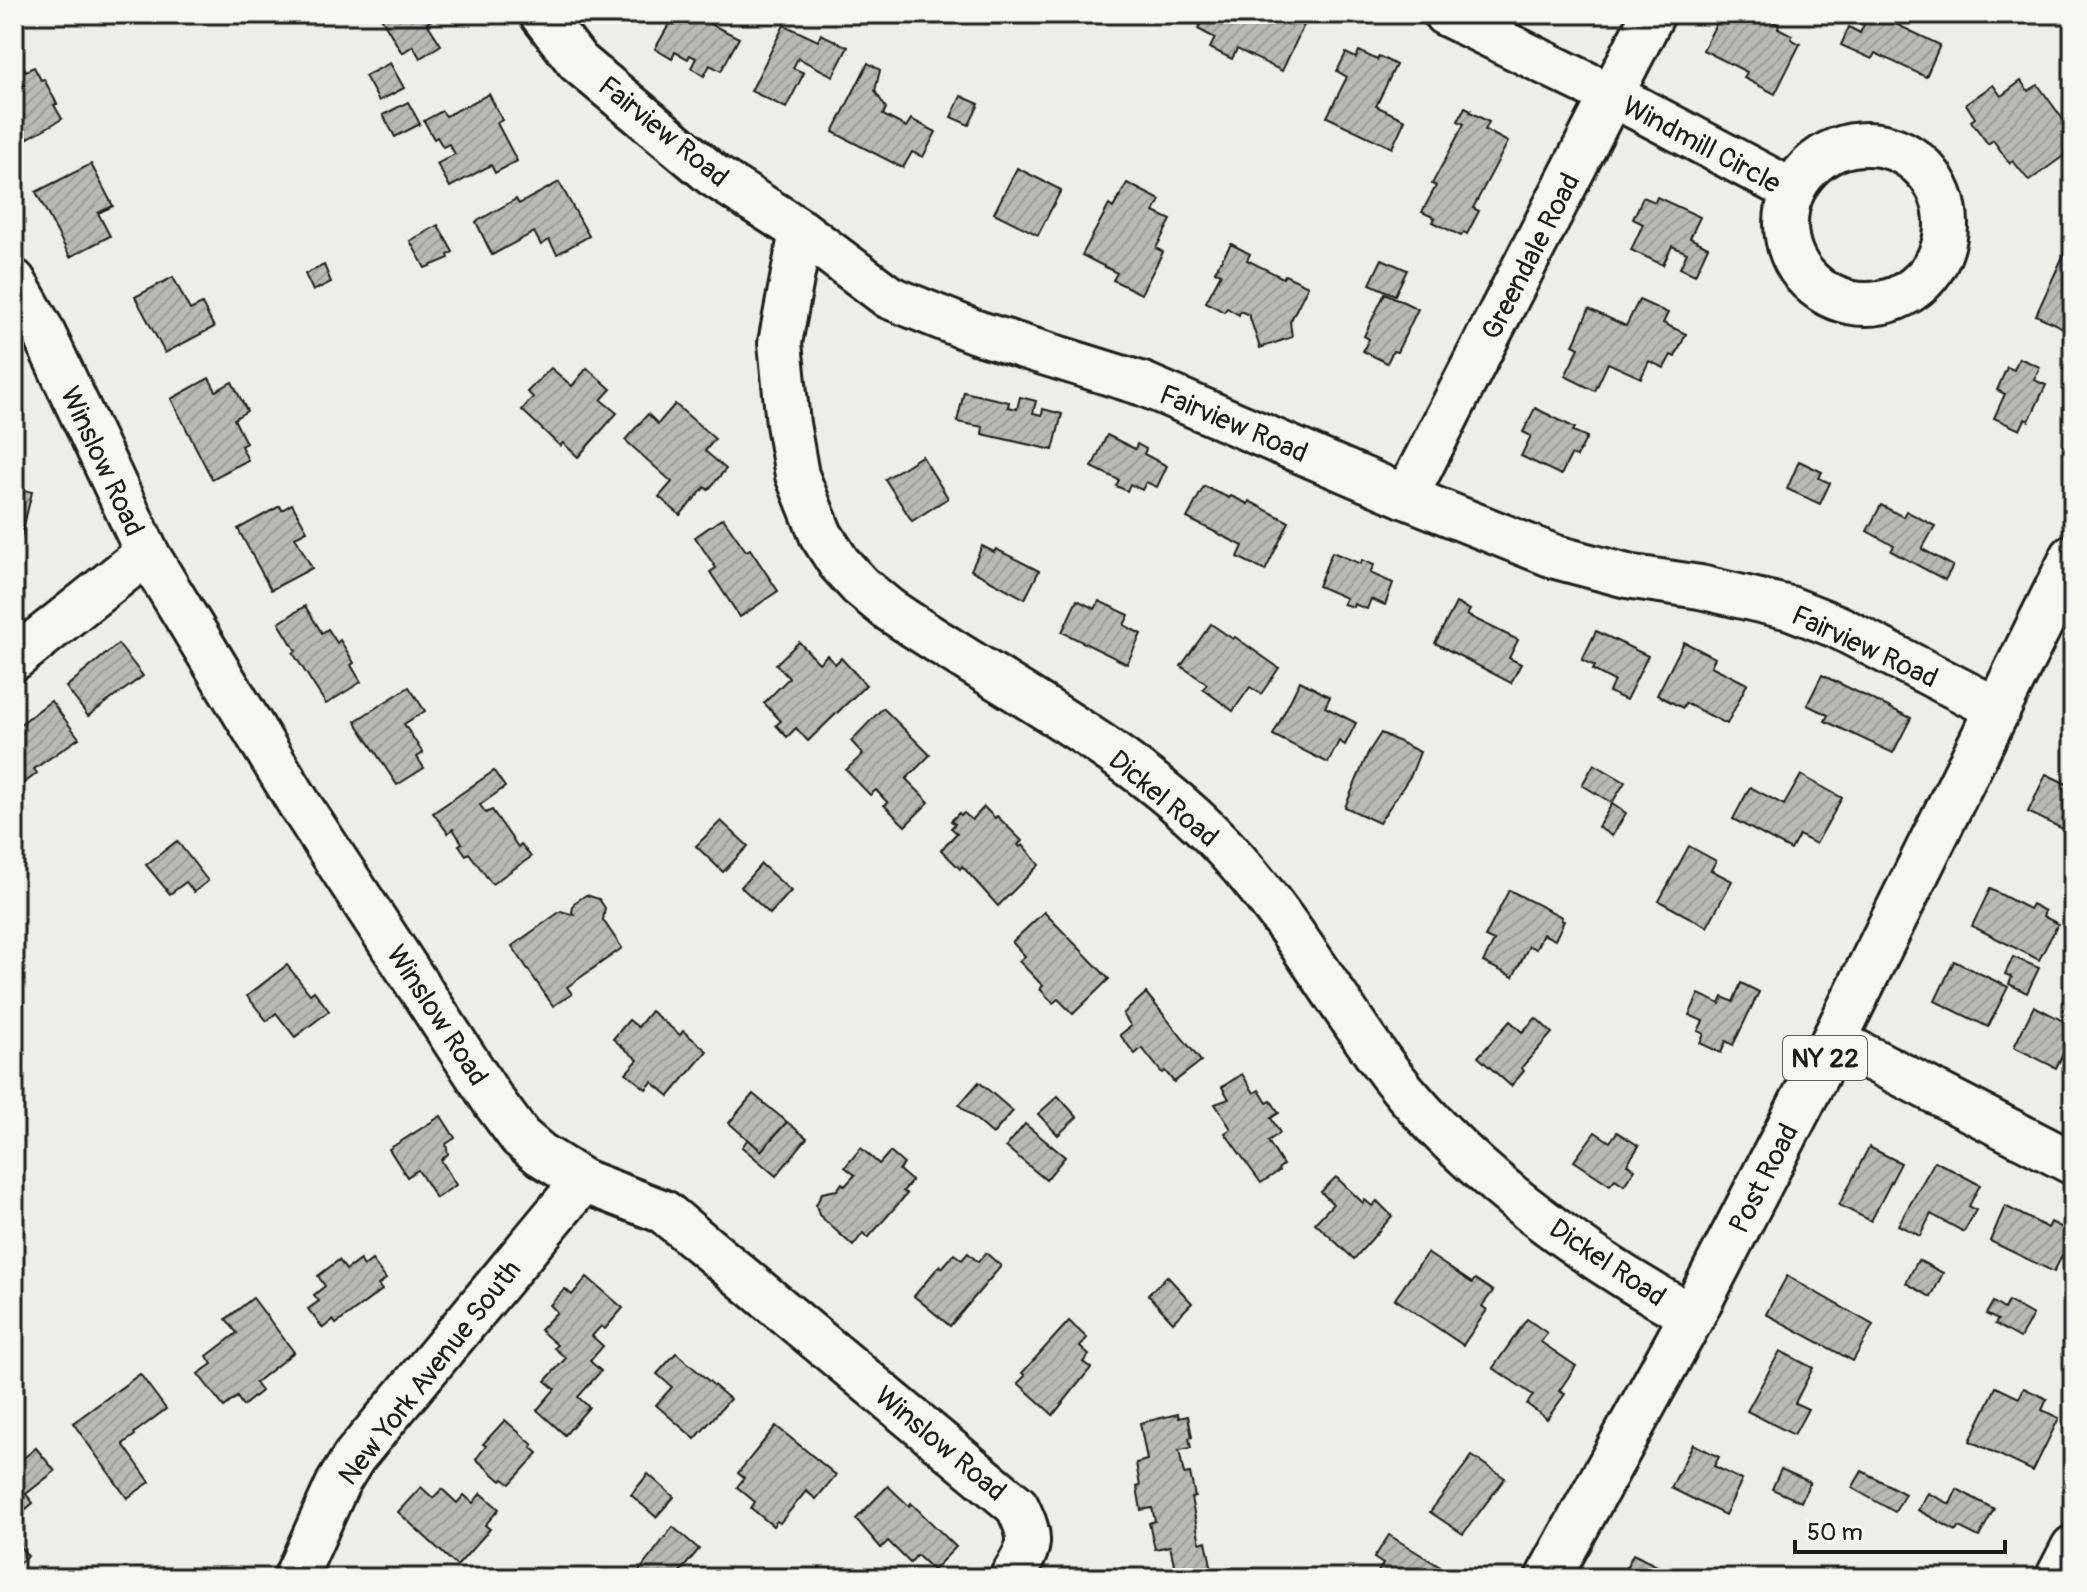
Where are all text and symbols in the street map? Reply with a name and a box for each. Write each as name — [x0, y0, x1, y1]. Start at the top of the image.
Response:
street label: Fairview Road — [591, 69, 735, 195]
street label: Windmill Circle — [1616, 89, 1787, 202]
street label: Greendale Road — [1474, 168, 1588, 346]
street label: Fairview Road — [1154, 377, 1313, 471]
street label: Winslow Road — [52, 381, 151, 542]
street label: Fairview Road — [1786, 598, 1943, 697]
street label: Dickel Road — [1101, 743, 1225, 855]
street label: Winslow Road — [378, 939, 495, 1093]
road number: NY 22 — [1783, 1036, 1867, 1080]
street label: Post Road — [1722, 1118, 1807, 1239]
street label: Dickel Road — [1542, 1212, 1672, 1315]
street label: New York Avenue South — [331, 1253, 529, 1493]
street label: Winslow Road — [867, 1379, 1013, 1509]
scale bar — [1795, 1504, 2005, 1554]
text: 50 m — [1807, 1518, 1863, 1547]

